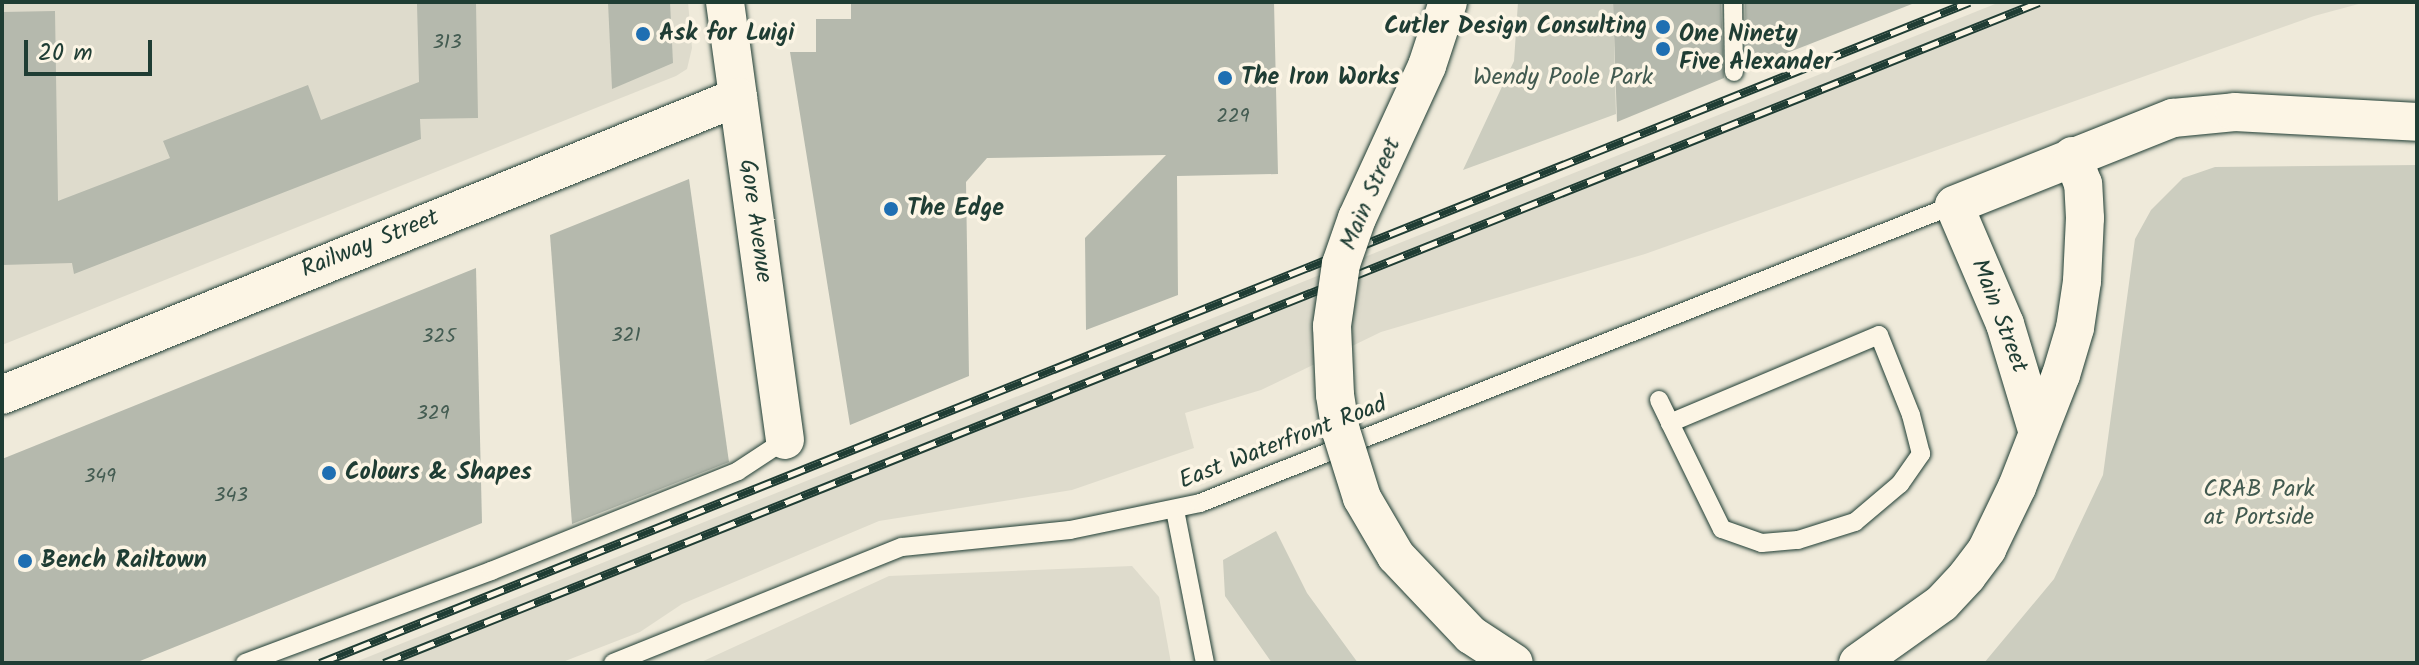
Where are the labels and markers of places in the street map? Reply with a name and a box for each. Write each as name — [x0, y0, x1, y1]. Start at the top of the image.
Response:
place label: Cutler Design Consulting — [1384, 13, 1647, 41]
marker: Cutler Design Consulting — [1654, 18, 1672, 36]
place label: Ask for Luigi — [659, 20, 795, 48]
place label: One Ninety Five Alexander — [1679, 21, 1833, 77]
marker: Ask for Luigi — [634, 25, 652, 43]
marker: One Ninety Five Alexander — [1654, 40, 1672, 58]
place label: The Iron Works — [1241, 64, 1400, 92]
marker: The Iron Works — [1216, 69, 1234, 87]
place label: The Edge — [907, 195, 1004, 223]
marker: The Edge — [882, 200, 900, 218]
place label: Colours & Shapes — [345, 459, 532, 487]
marker: Colours & Shapes — [320, 464, 338, 482]
place label: Bench Railtown — [41, 547, 207, 575]
marker: Bench Railtown — [16, 552, 34, 570]

